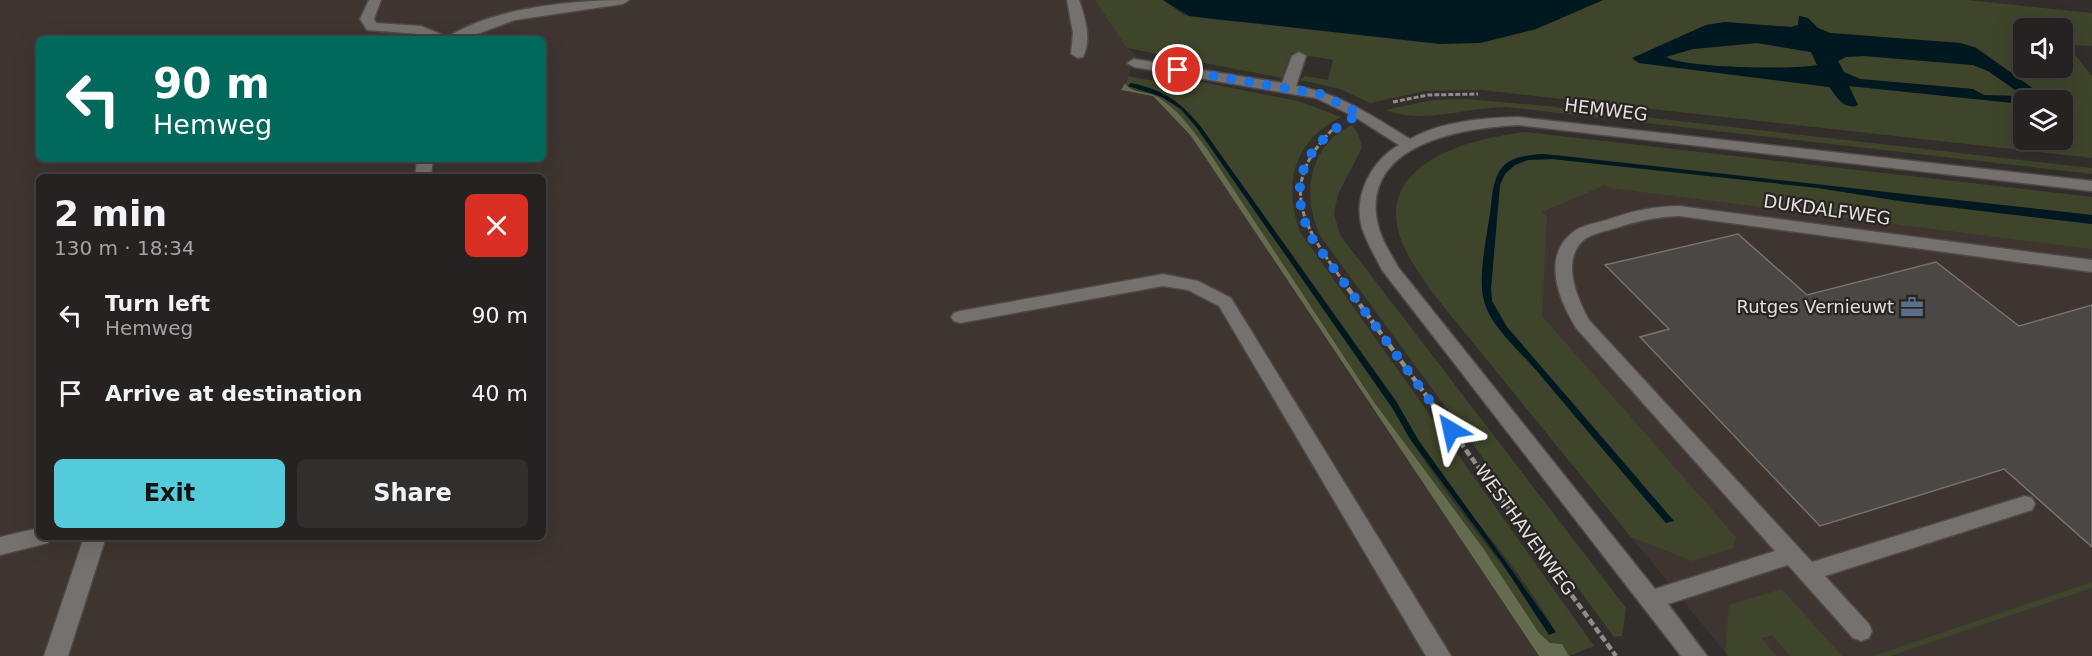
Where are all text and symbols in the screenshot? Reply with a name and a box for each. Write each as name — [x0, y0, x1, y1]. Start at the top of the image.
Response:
map controls — [2013, 18, 2073, 150]
button: sound — [2013, 18, 2073, 78]
pin — [1152, 44, 1203, 95]
icon: arrive — [1161, 53, 1194, 86]
text: 90 m — [153, 59, 270, 108]
icon: left — [54, 60, 132, 138]
button: layers — [2013, 90, 2073, 150]
street label: HEMWEG — [1563, 94, 1649, 125]
text: Hemweg — [153, 109, 272, 140]
street label: DUKDALFWEG — [1762, 190, 1892, 229]
text: 2 min — [54, 193, 167, 234]
button: close — [465, 194, 528, 257]
text: 130 m · 18:34 — [54, 236, 195, 260]
text: Turn left — [105, 291, 210, 316]
office icon: Rutges Vernieuwt — [1899, 294, 1925, 320]
place label: Rutges Vernieuwt — [1736, 296, 1894, 317]
icon: left — [54, 299, 87, 332]
text: 90 m — [472, 303, 528, 328]
text: Hemweg — [105, 316, 193, 340]
icon: arrive — [54, 377, 87, 410]
text: Arrive at destination — [105, 381, 362, 406]
text: 40 m — [472, 381, 528, 406]
position arrow — [1419, 398, 1483, 462]
button: Exit — [54, 459, 285, 528]
button: Share — [297, 459, 528, 528]
street label: WESTHAVENWEG — [1471, 460, 1580, 599]

